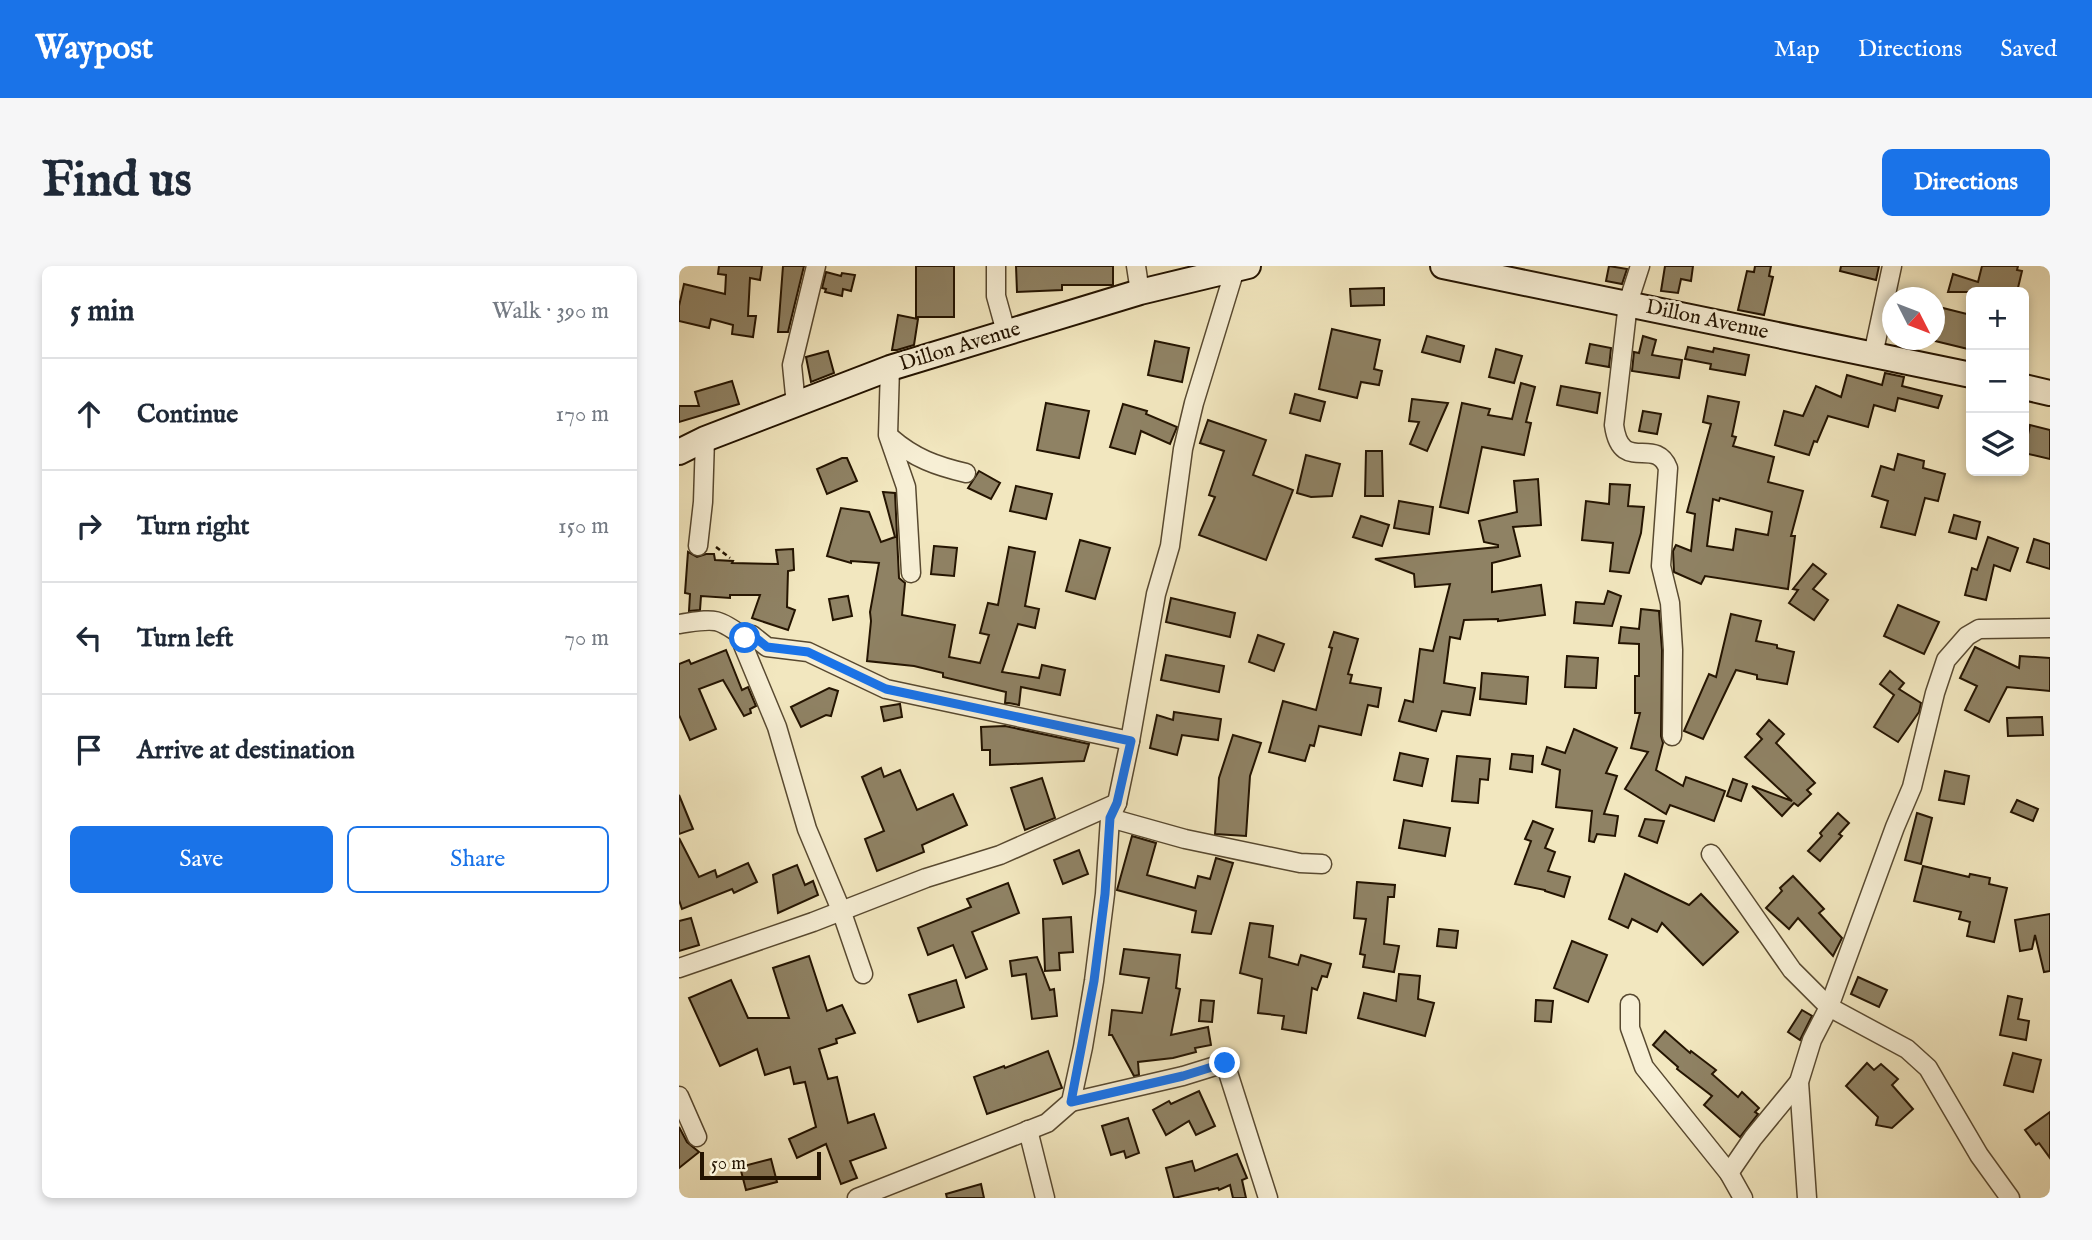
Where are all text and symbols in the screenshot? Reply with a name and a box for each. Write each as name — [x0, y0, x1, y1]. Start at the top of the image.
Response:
text: Waypost — [35, 28, 153, 70]
text: Map — [1774, 34, 1820, 65]
text: Directions — [1858, 34, 1962, 65]
text: Saved — [2000, 34, 2057, 65]
button: Directions — [1882, 149, 2050, 216]
text: Find us — [42, 151, 192, 213]
north arrow — [1882, 287, 1945, 350]
map controls — [1966, 287, 2029, 476]
button: + — [1966, 287, 2029, 350]
text: 5 min — [70, 293, 135, 331]
street label: Dillon Avenue — [1643, 294, 1771, 346]
text: Walk · 390 m — [492, 297, 609, 326]
street label: Dillon Avenue — [896, 316, 1024, 378]
button: − — [1966, 350, 2029, 413]
icon: ahead — [70, 395, 108, 433]
text: Continue — [137, 398, 238, 431]
text: 170 m — [556, 400, 609, 429]
button: layers — [1966, 413, 2029, 476]
icon: right — [70, 507, 108, 545]
text: Turn right — [137, 510, 250, 543]
text: 150 m — [558, 512, 609, 541]
icon: left — [70, 619, 108, 657]
text: Turn left — [137, 622, 234, 655]
route start — [729, 622, 760, 653]
text: 70 m — [564, 624, 609, 653]
icon: arrive — [70, 731, 108, 769]
text: Arrive at destination — [137, 734, 355, 767]
button: Save — [70, 826, 333, 893]
button: Share — [347, 826, 609, 893]
route end — [1209, 1047, 1240, 1078]
scale bar — [700, 1149, 821, 1181]
text: 50 m — [711, 1152, 746, 1176]

